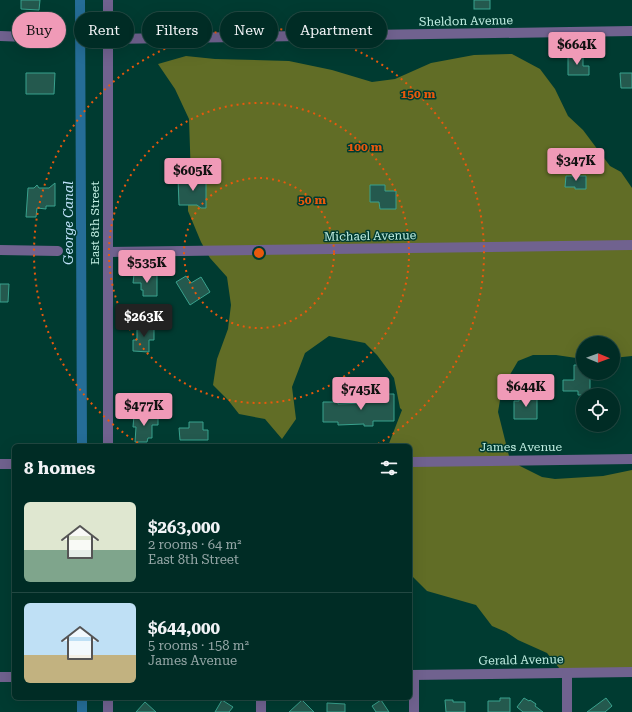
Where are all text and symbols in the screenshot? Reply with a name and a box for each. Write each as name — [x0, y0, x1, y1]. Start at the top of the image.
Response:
chip: Buy — [12, 12, 66, 48]
chip: Rent — [74, 12, 134, 48]
chip: Filters — [142, 12, 212, 48]
chip: New — [220, 12, 278, 48]
chip: Apartment — [286, 12, 387, 48]
street label: Sheldon Avenue — [419, 13, 514, 29]
pin: $664K — [549, 32, 605, 66]
text: $664K — [557, 37, 597, 52]
text: 150 m — [401, 87, 436, 101]
text: 100 m — [348, 140, 383, 154]
pin: $347K — [548, 148, 604, 182]
text: $347K — [556, 153, 596, 168]
pin: $605K — [165, 158, 221, 192]
text: $605K — [173, 163, 213, 178]
water label: George Canal — [61, 181, 76, 265]
street label: East 8th Street — [88, 181, 102, 265]
text: 50 m — [298, 193, 326, 207]
street label: Michael Avenue — [324, 228, 417, 244]
centre of rings — [252, 246, 266, 260]
pin: $535K — [119, 250, 175, 284]
text: $535K — [127, 255, 167, 270]
pin: $263K — [116, 304, 172, 338]
text: $263K — [124, 309, 164, 324]
north arrow — [576, 336, 620, 380]
map controls — [576, 336, 620, 432]
pin: $644K — [498, 374, 554, 408]
pin: $745K — [333, 377, 389, 411]
text: $644K — [506, 379, 546, 394]
text: $745K — [341, 382, 381, 397]
button: locate — [576, 388, 620, 432]
pin: $477K — [116, 393, 172, 427]
text: $477K — [124, 398, 164, 413]
street label: James Avenue — [480, 440, 563, 454]
icon: filters — [378, 457, 400, 479]
text: 8 homes — [24, 458, 95, 478]
text: $263,000 — [148, 517, 220, 537]
icon: home — [56, 518, 104, 566]
text: 2 rooms · 64 m² — [148, 537, 242, 552]
text: East 8th Street — [148, 552, 239, 567]
text: $644,000 — [148, 618, 220, 638]
icon: home — [56, 619, 104, 667]
text: 5 rooms · 158 m² — [148, 638, 249, 653]
street label: Gerald Avenue — [478, 652, 564, 668]
text: James Avenue — [148, 653, 237, 668]

